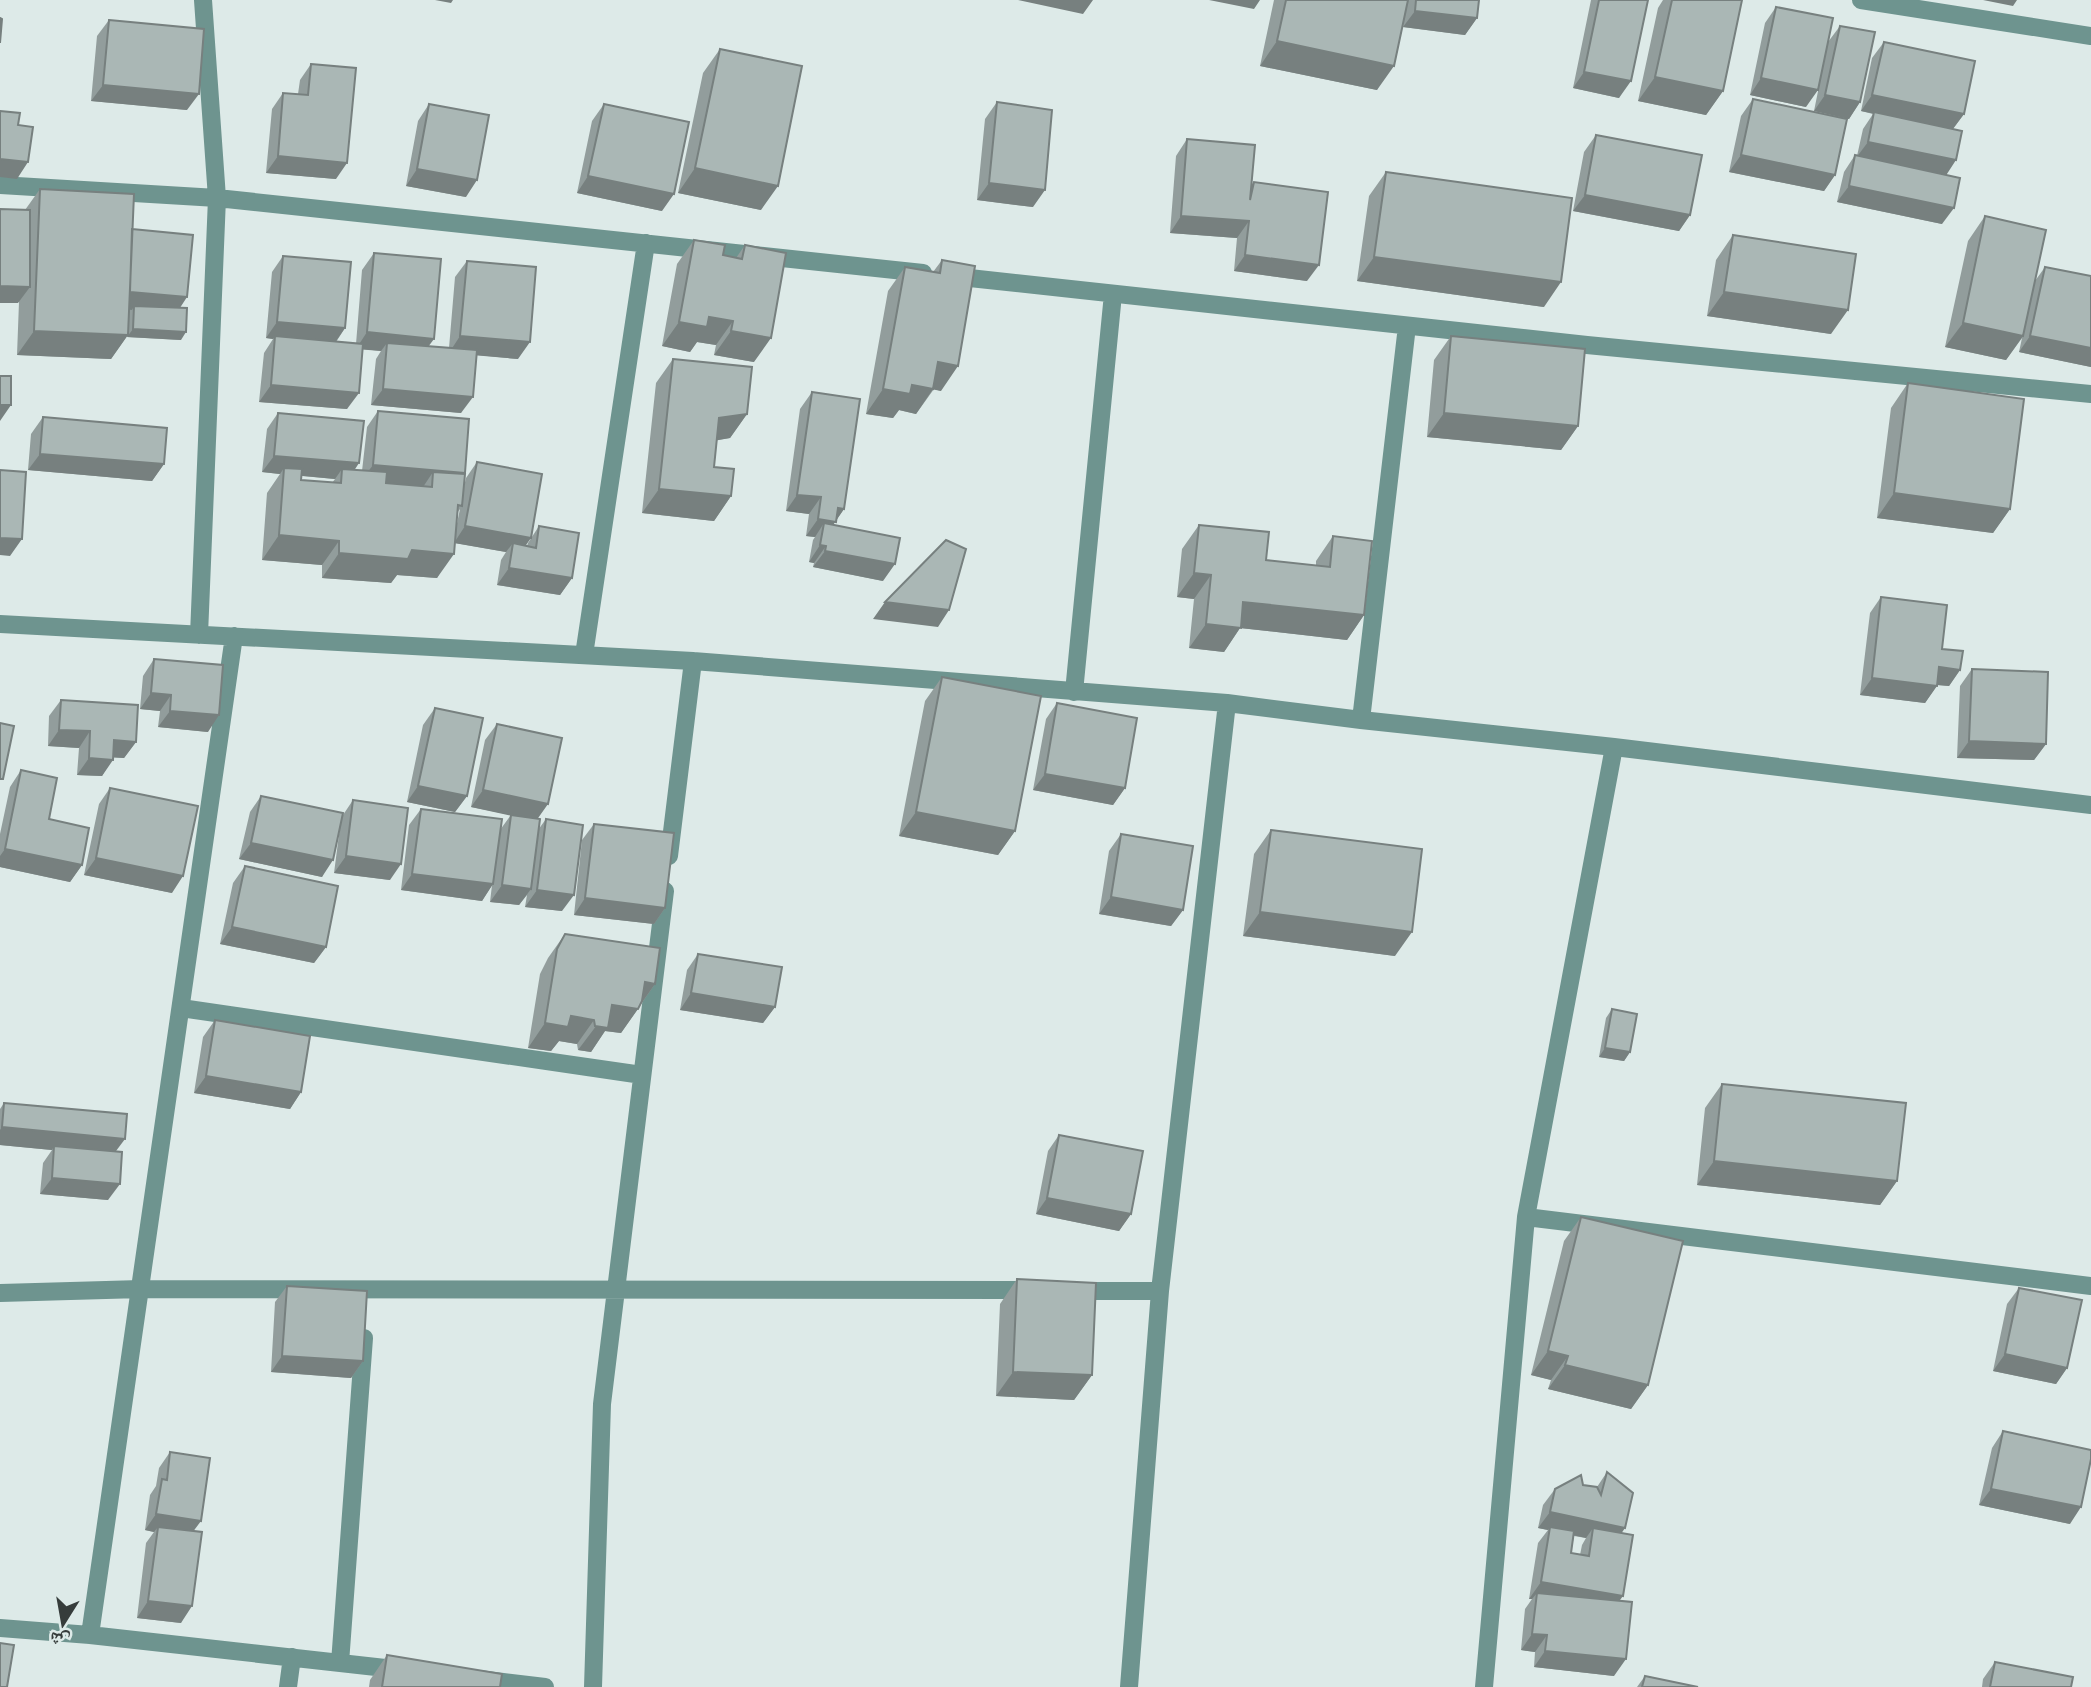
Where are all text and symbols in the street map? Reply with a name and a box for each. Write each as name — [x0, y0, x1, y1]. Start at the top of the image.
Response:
north arrow — [28, 1589, 98, 1659]
text: ش — [48, 1627, 72, 1653]

